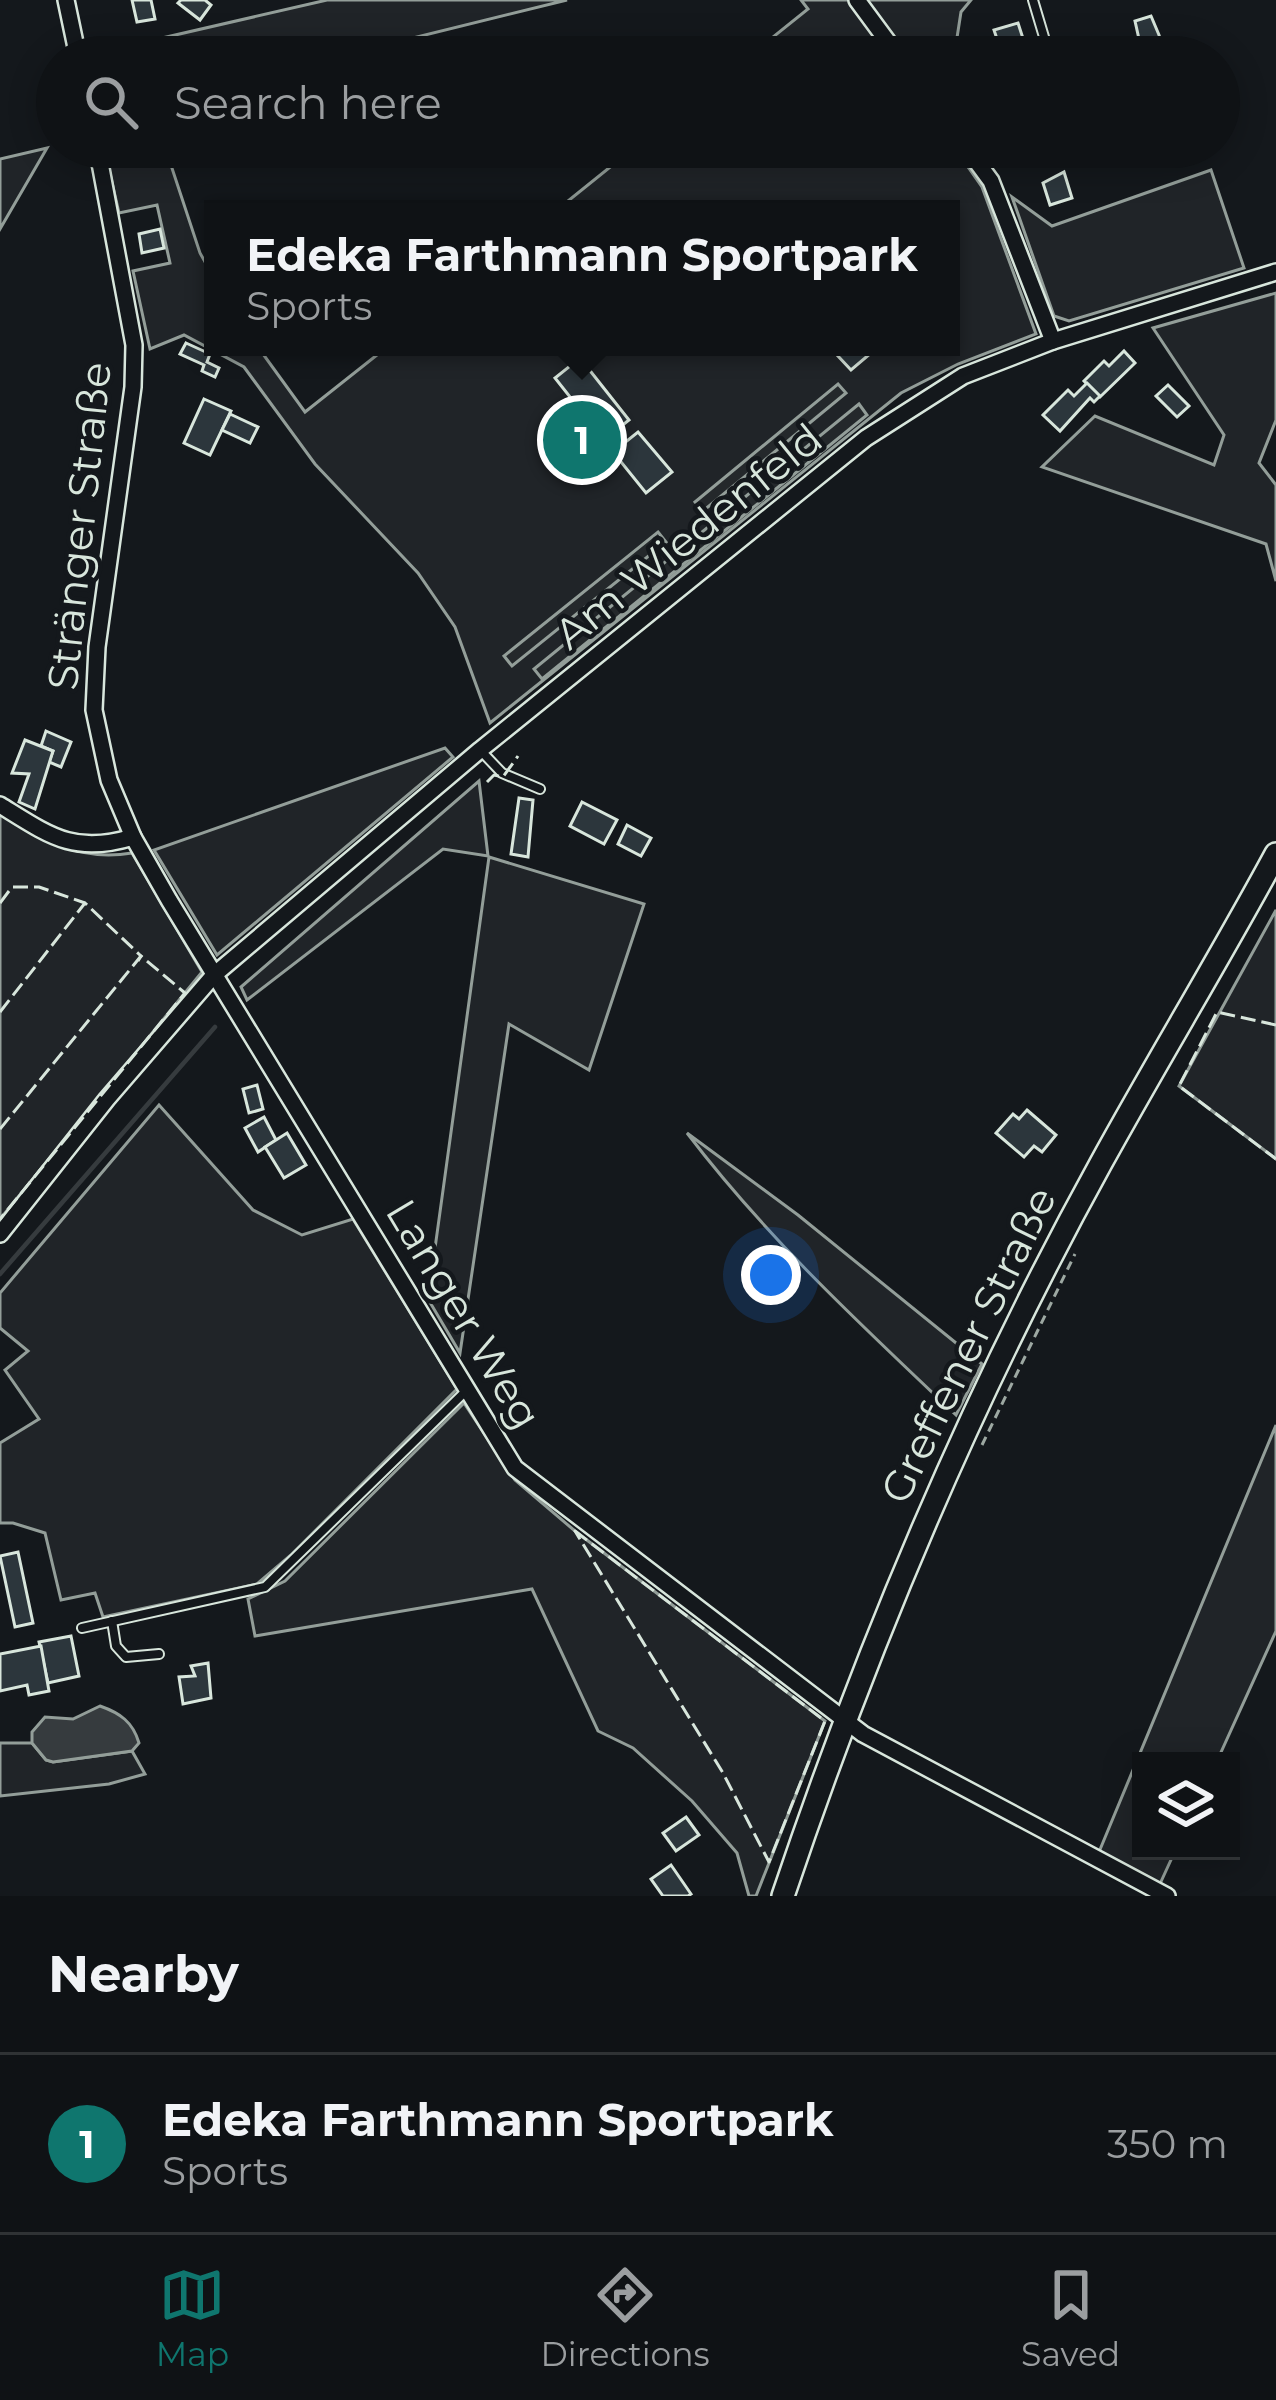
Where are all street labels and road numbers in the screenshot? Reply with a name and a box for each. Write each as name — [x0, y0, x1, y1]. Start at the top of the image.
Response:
street label: Stränger Straße — [36, 359, 122, 693]
street label: Am Wiedenfeld — [544, 412, 832, 660]
street label: Greffener Straße — [869, 1178, 1067, 1512]
street label: Langer Weg — [375, 1190, 553, 1438]

